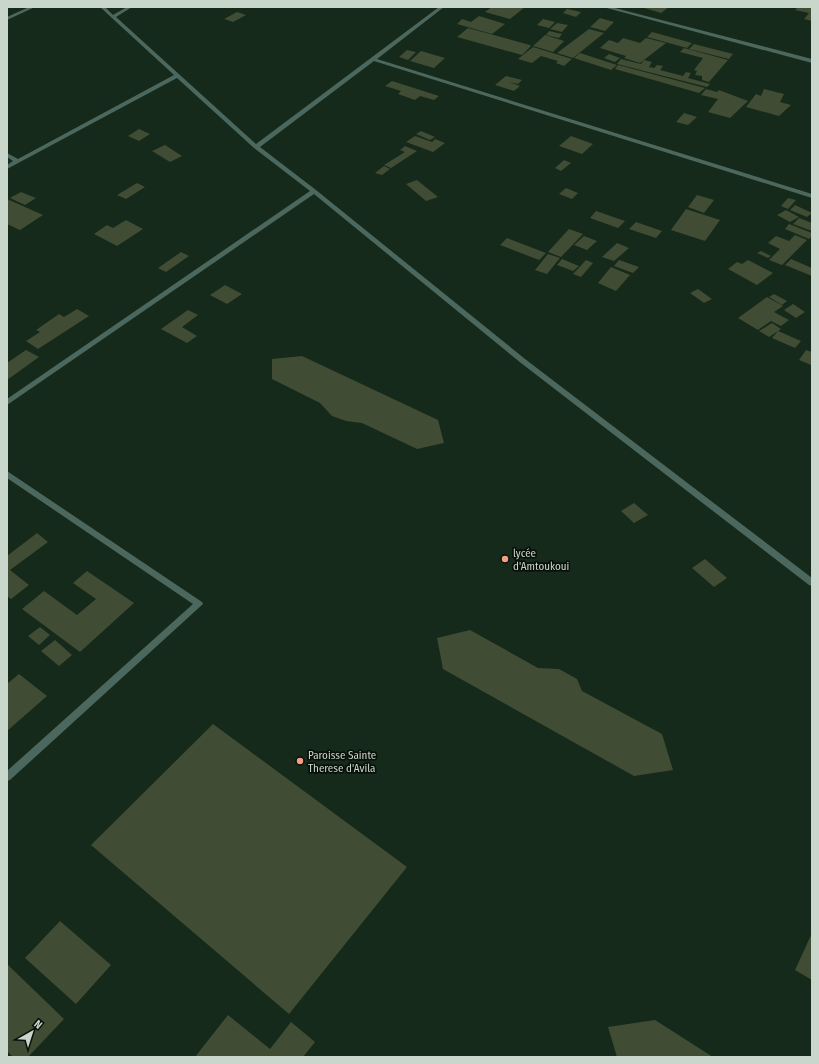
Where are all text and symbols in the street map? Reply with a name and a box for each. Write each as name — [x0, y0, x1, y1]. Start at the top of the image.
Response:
place label: lycée d'Amtoukoui — [513, 547, 570, 573]
marker: lycée d'Amtoukoui — [500, 554, 510, 564]
place label: Paroisse Sainte Therese d'Avila — [308, 749, 376, 775]
marker: Paroisse Sainte Therese d'Avila — [295, 756, 305, 766]
north arrow — [12, 1012, 52, 1052]
text: N — [31, 1017, 45, 1032]

